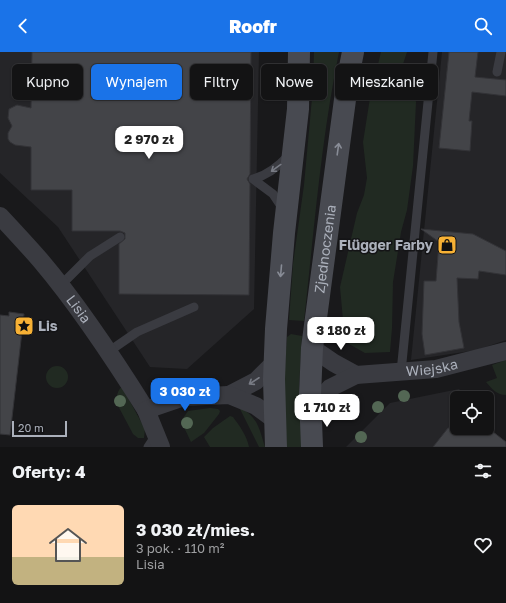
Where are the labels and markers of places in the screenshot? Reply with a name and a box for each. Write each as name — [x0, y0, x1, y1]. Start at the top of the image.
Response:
pin: 2 970 zł — [108, 126, 190, 160]
shop icon: Flügger Farby — [436, 234, 458, 256]
place label: Flügger Farby — [339, 236, 434, 253]
place icon: Lis — [13, 315, 35, 337]
place label: Lis — [38, 317, 58, 334]
pin: 3 180 zł — [300, 317, 382, 351]
pin: 3 030 zł — [144, 378, 226, 412]
pin: 1 710 zł — [286, 394, 368, 428]

